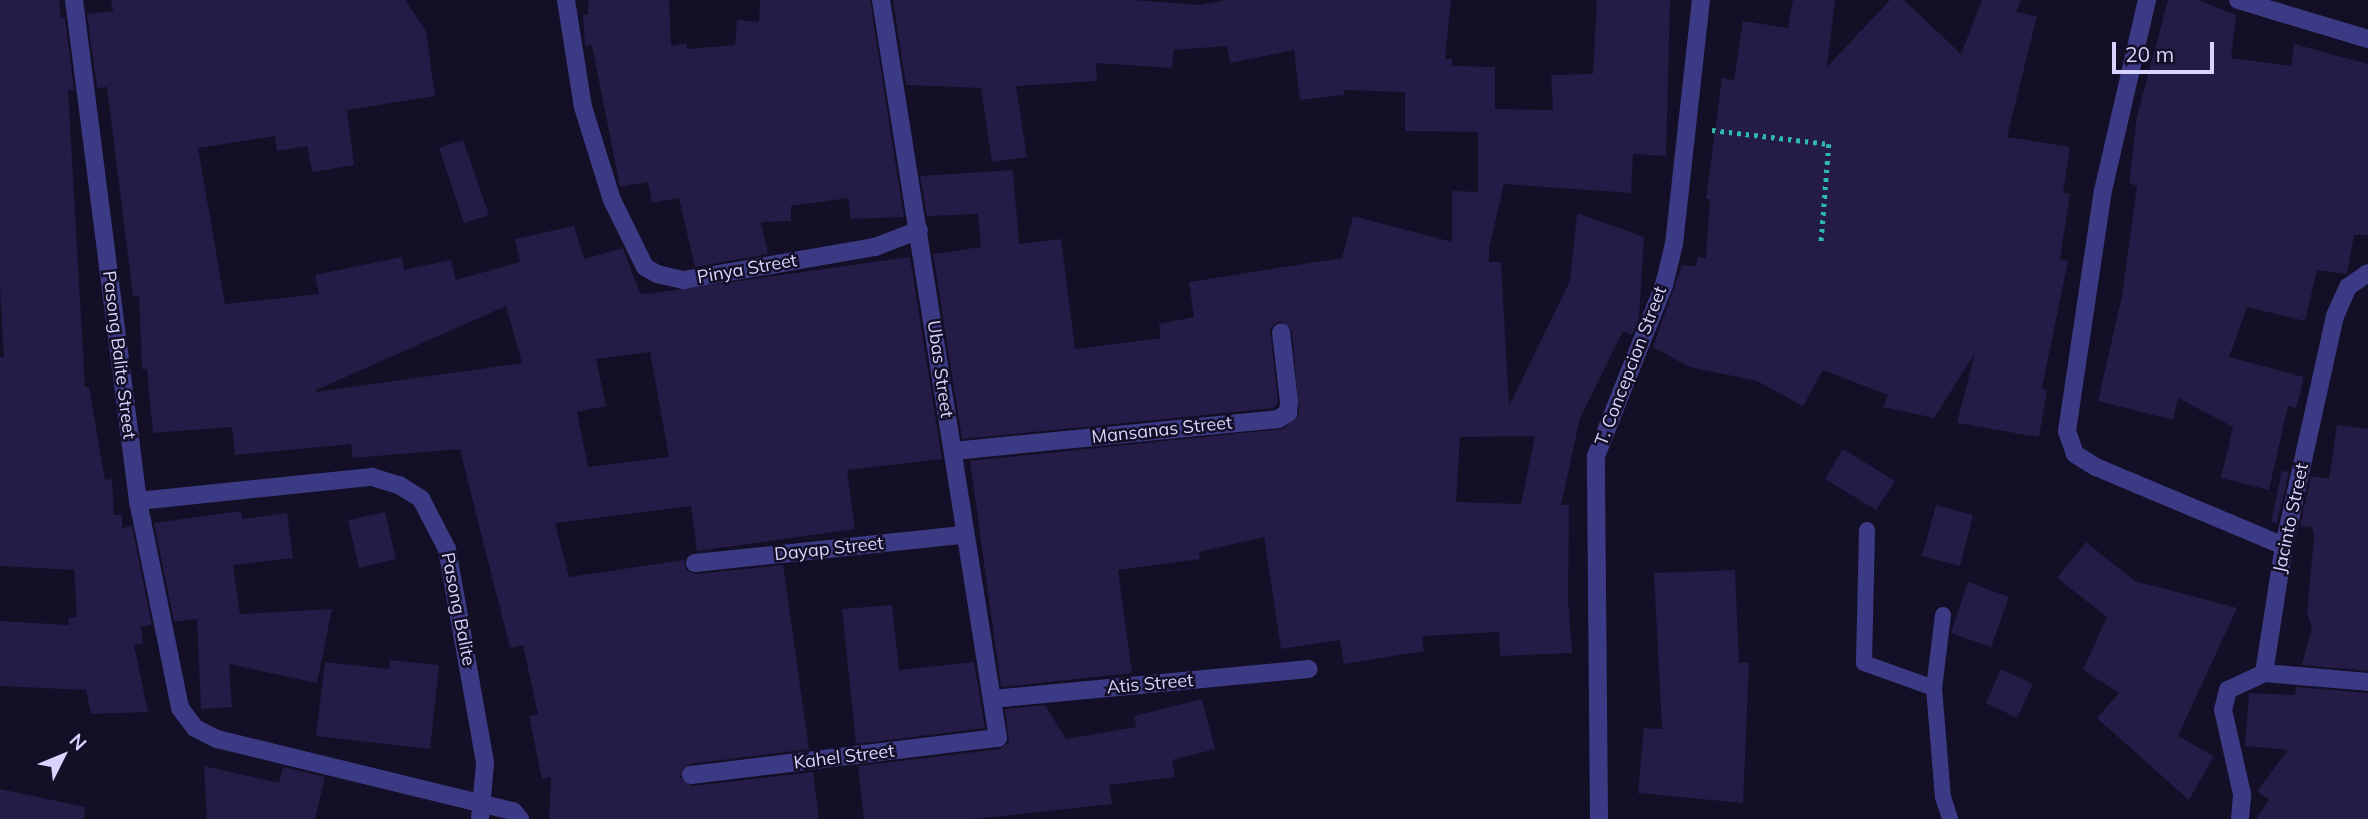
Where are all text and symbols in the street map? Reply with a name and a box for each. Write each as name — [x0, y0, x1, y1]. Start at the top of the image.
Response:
scale bar — [2116, 28, 2218, 72]
text: 20 m — [2125, 41, 2174, 67]
street label: Pinya Street — [695, 250, 799, 288]
street label: Pasong Balite Street — [98, 270, 140, 440]
street label: T. Concepcion Street — [1591, 283, 1671, 449]
street label: Ubas Street — [922, 319, 958, 419]
street label: Mansanas Street — [1091, 412, 1233, 448]
street label: Jacinto Street — [2269, 461, 2313, 575]
street label: Dayap Street — [773, 533, 885, 565]
street label: Pasong Balite — [436, 550, 480, 668]
street label: Atis Street — [1106, 669, 1194, 699]
north arrow — [28, 721, 98, 791]
text: N — [65, 728, 92, 755]
street label: Kahel Street — [792, 740, 896, 774]

